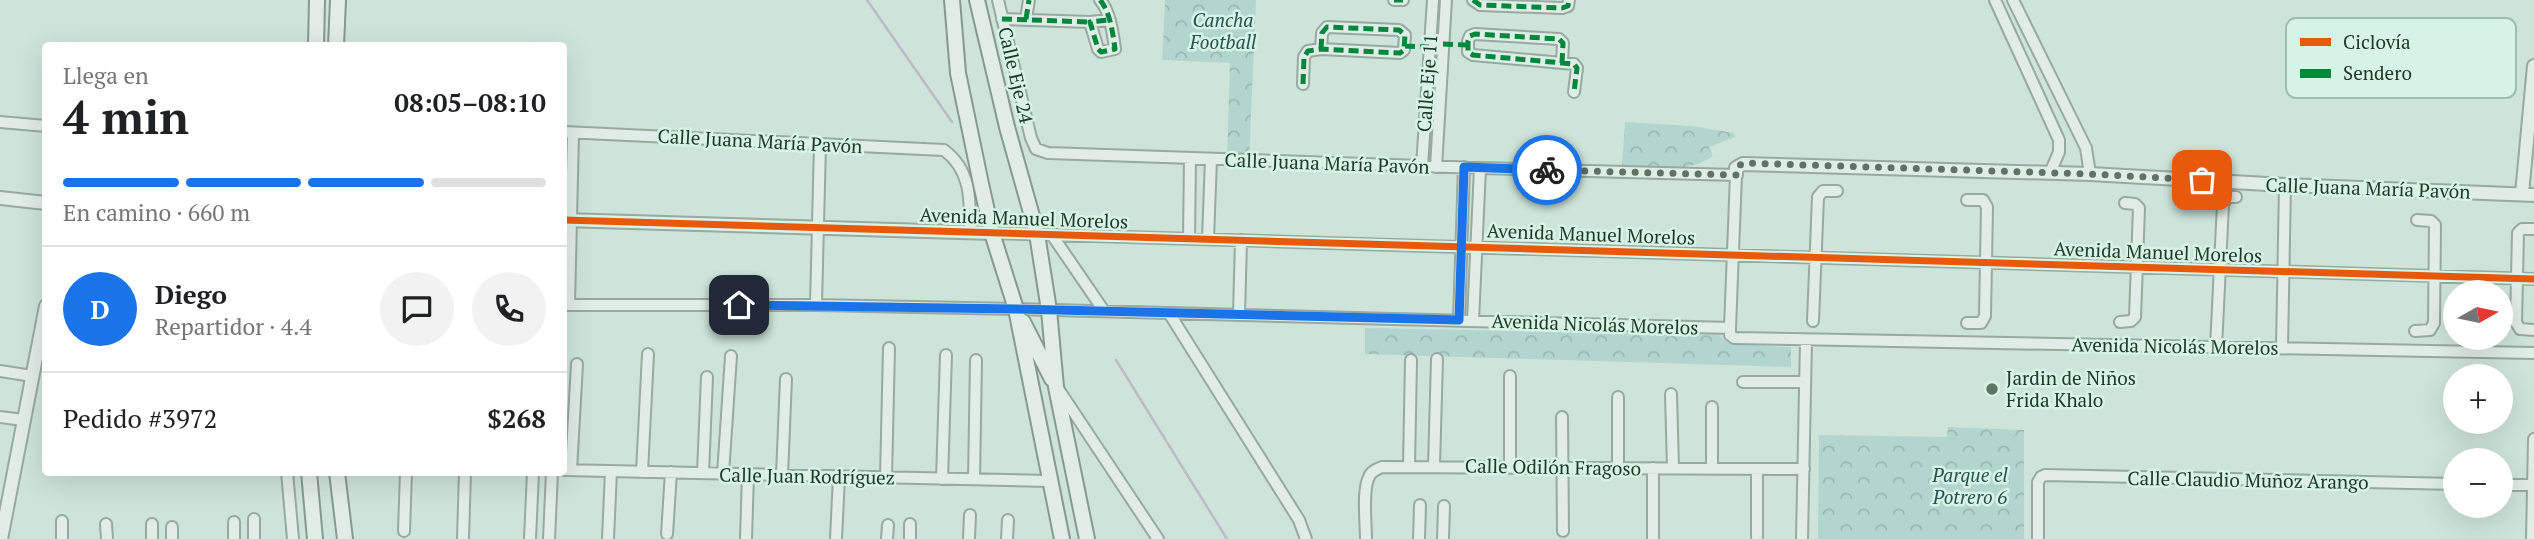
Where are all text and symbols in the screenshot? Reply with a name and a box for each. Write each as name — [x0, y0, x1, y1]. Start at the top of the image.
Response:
park label: Cancha Football — [1189, 7, 1257, 54]
legend — [2286, 18, 2516, 98]
street label: Calle Eje 24 — [993, 24, 1040, 126]
text: Ciclovía — [2343, 29, 2411, 54]
street label: Calle Eje 11 — [1411, 33, 1442, 133]
text: Llega en — [63, 60, 149, 91]
text: Sendero — [2343, 60, 2412, 85]
text: 08:05–08:10 — [394, 85, 546, 119]
text: 4 min — [63, 86, 189, 147]
street label: Calle Juana María Pavón — [657, 123, 863, 158]
courier — [1512, 135, 1582, 205]
street label: Calle Juana María Pavón — [1224, 146, 1430, 179]
pin — [2172, 150, 2232, 210]
icon: bike — [1528, 151, 1566, 189]
icon: bag — [2183, 161, 2221, 199]
street label: Calle Juana María Pavón — [2265, 171, 2471, 204]
text: En camino · 660 m — [63, 197, 250, 228]
street label: Avenida Manuel Morelos — [919, 201, 1129, 234]
street label: Avenida Manuel Morelos — [1486, 217, 1696, 250]
street label: Avenida Manuel Morelos — [2053, 235, 2263, 268]
button: chat — [380, 272, 454, 346]
button: phone — [472, 272, 546, 346]
pin — [709, 275, 769, 335]
text: Diego — [155, 277, 227, 311]
north arrow — [2443, 280, 2513, 350]
map controls — [2443, 280, 2513, 518]
icon: home — [720, 286, 758, 324]
text: D — [90, 292, 110, 326]
street label: Avenida Nicolás Morelos — [1491, 307, 1699, 340]
text: Repartidor · 4.4 — [155, 311, 312, 342]
street label: Avenida Nicolás Morelos — [2071, 331, 2279, 360]
button: + — [2443, 364, 2513, 434]
place label: Jardin de Niños Frida Khalo — [2006, 365, 2136, 412]
marker: Jardin de Niños Frida Khalo — [1984, 381, 2000, 397]
text: Pedido #3972 — [63, 401, 217, 435]
text: $268 — [487, 401, 546, 435]
button: − — [2443, 448, 2513, 518]
street label: Calle Odilón Fragoso — [1465, 452, 1641, 481]
street label: Calle Juan Rodríguez — [719, 461, 895, 490]
park label: Parque el Potrero 6 — [1931, 462, 2009, 509]
street label: Calle Claudio Muñoz Arango — [2127, 465, 2369, 494]

